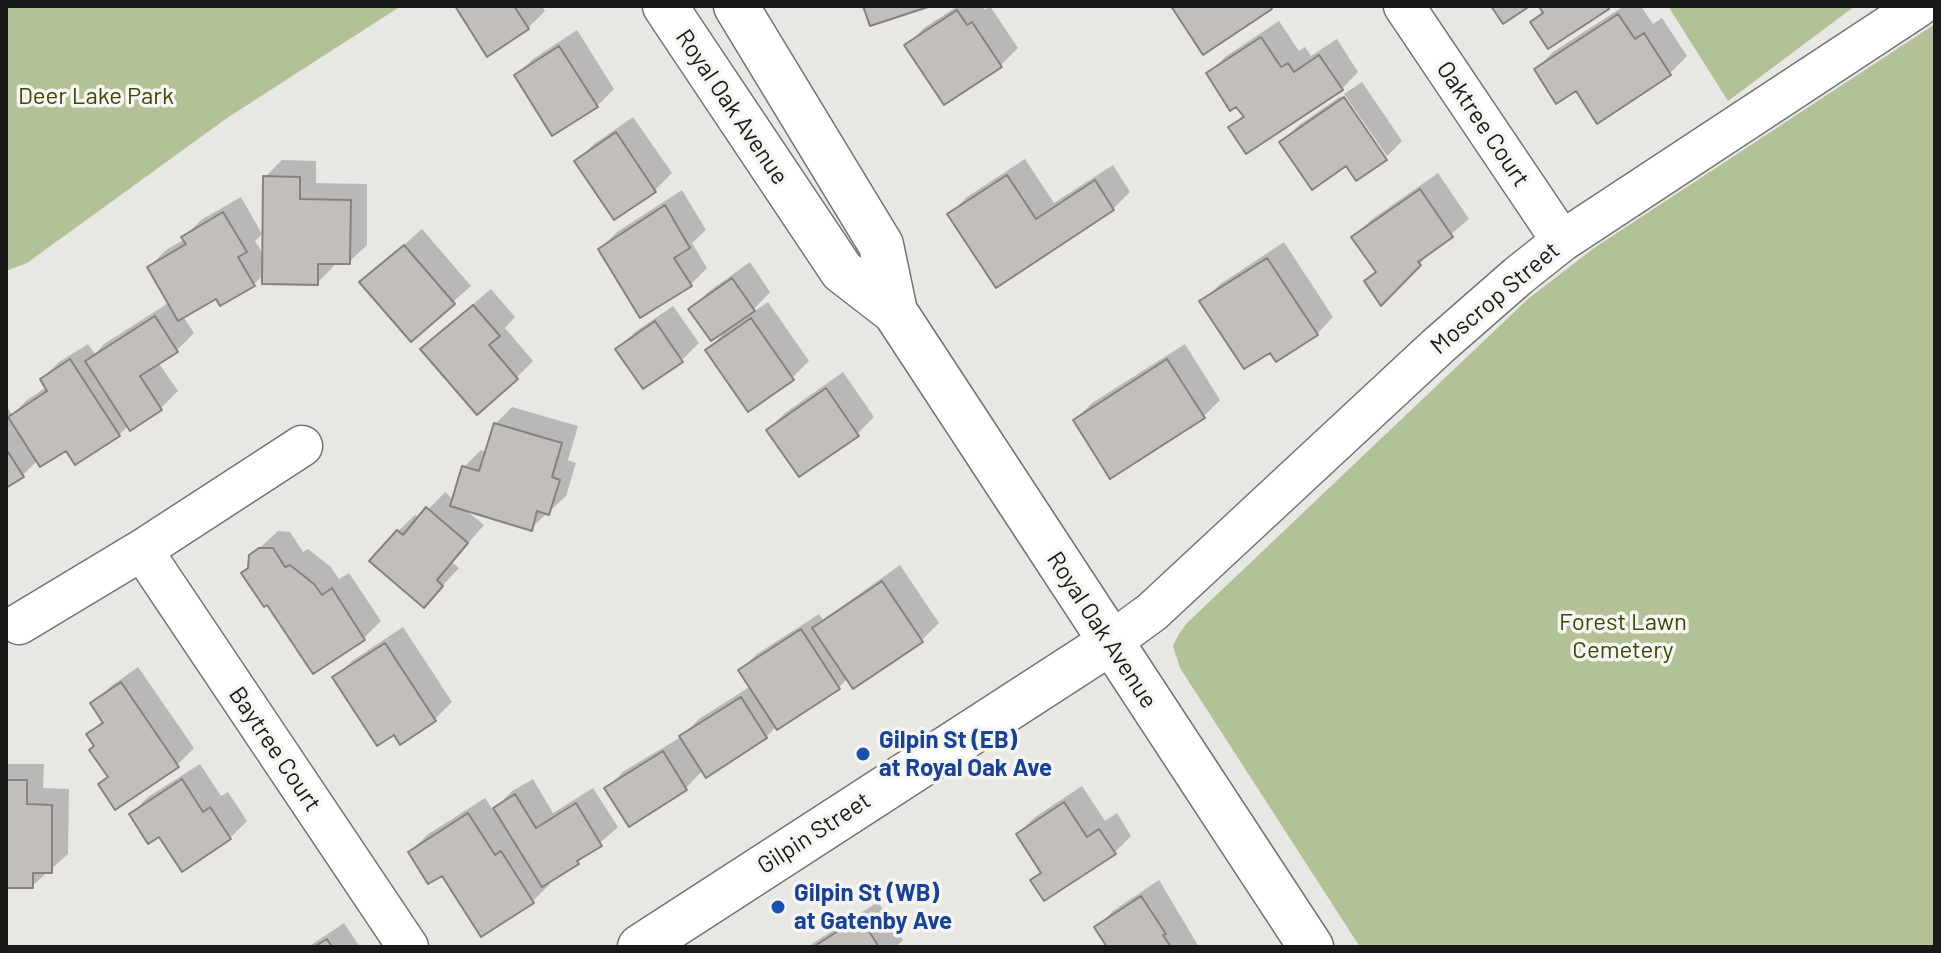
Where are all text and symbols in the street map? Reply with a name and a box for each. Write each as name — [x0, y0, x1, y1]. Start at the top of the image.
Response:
street label: Royal Oak Avenue — [670, 24, 794, 190]
street label: Oaktree Court — [1430, 56, 1536, 192]
park label: Deer Lake Park — [18, 82, 174, 110]
street label: Moscrop Street — [1425, 236, 1565, 360]
street label: Royal Oak Avenue — [1041, 546, 1163, 714]
park label: Forest Lawn Cemetery — [1559, 608, 1687, 664]
street label: Baytree Court — [223, 681, 327, 817]
place label: Gilpin St (EB) at Royal Oak Ave — [879, 726, 1052, 782]
marker: Gilpin St (EB) at Royal Oak Ave — [854, 745, 872, 763]
street label: Gilpin Street — [752, 786, 876, 880]
place label: Gilpin St (WB) at Gatenby Ave — [794, 879, 952, 935]
marker: Gilpin St (WB) at Gatenby Ave — [769, 898, 787, 916]

